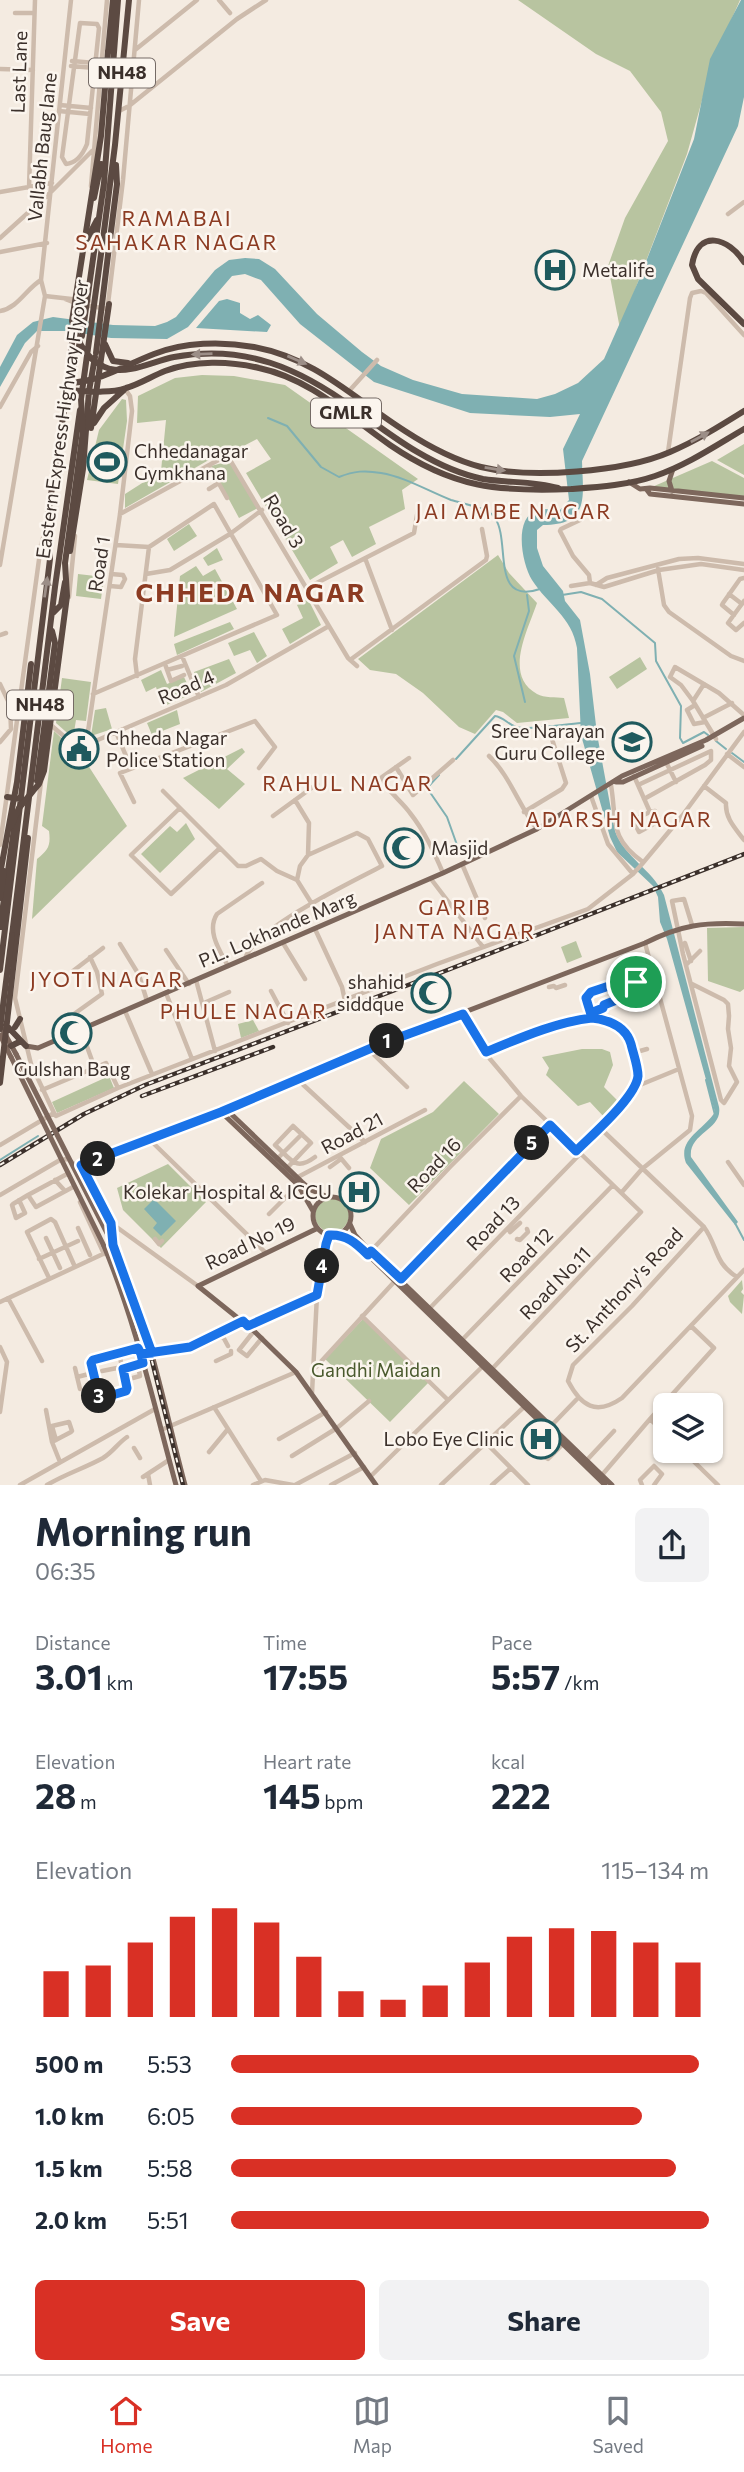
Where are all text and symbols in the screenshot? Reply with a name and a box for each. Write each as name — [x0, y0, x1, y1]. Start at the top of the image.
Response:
street label: Last Lane — [6, 30, 31, 114]
road number: NH48 — [89, 58, 155, 88]
street label: Vallabh Baug lane — [22, 71, 61, 223]
district label: RAMABAI SAHAKAR NAGAR — [75, 205, 279, 254]
hospital icon: Metalife — [534, 249, 576, 291]
place label: Metalife — [582, 258, 655, 281]
street label: Eastern Express Highway Flyover — [30, 277, 93, 560]
one-way arrow — [191, 349, 213, 360]
one-way arrow — [287, 354, 307, 366]
road number: GMLR — [311, 398, 381, 428]
one-way arrow — [690, 431, 710, 443]
place label: Chhedanagar Gymkhana — [134, 439, 249, 484]
sports icon: Chhedanagar Gymkhana — [86, 441, 128, 483]
one-way arrow — [484, 463, 506, 474]
street label: Road 3 — [259, 490, 309, 552]
district label: JAI AMBE NAGAR — [416, 498, 612, 523]
street label: Road 1 — [83, 534, 114, 593]
one-way arrow — [41, 576, 52, 598]
district label: CHHEDA NAGAR — [135, 576, 367, 607]
street label: Road 4 — [154, 664, 218, 709]
road number: NH48 — [7, 690, 73, 720]
place label: Sree Narayan Guru College — [491, 719, 605, 764]
school or university icon: Sree Narayan Guru College — [611, 721, 653, 763]
place label: Chheda Nagar Police Station — [106, 726, 228, 771]
public building icon: Chheda Nagar Police Station — [58, 728, 100, 770]
district label: RAHUL NAGAR — [262, 770, 434, 795]
district label: ADARSH NAGAR — [525, 806, 713, 831]
mosque icon: Masjid — [383, 827, 425, 869]
place label: Masjid — [431, 836, 488, 859]
street label: P.L. Lokhande Marg — [195, 885, 359, 972]
district label: GARIB JANTA NAGAR — [374, 894, 536, 943]
pin — [606, 952, 666, 1012]
icon: arrive — [617, 963, 655, 1001]
district label: JYOTI NAGAR — [30, 966, 184, 991]
place label: shahid siddque — [337, 970, 404, 1015]
mosque icon: shahid siddque — [410, 972, 452, 1014]
district label: PHULE NAGAR — [160, 998, 328, 1023]
mosque icon: Gulshan Baug — [51, 1012, 93, 1054]
pin: 1 — [370, 1024, 404, 1058]
text: 1 — [382, 1029, 391, 1052]
place label: Gulshan Baug — [14, 1057, 130, 1080]
street label: Road 21 — [317, 1107, 387, 1158]
pin: 5 — [514, 1126, 550, 1160]
text: 5 — [526, 1131, 537, 1154]
street label: Road 16 — [402, 1132, 465, 1197]
pin: 2 — [80, 1142, 116, 1176]
text: 2 — [92, 1147, 103, 1170]
hospital icon: Kolekar Hospital & ICCU — [338, 1171, 380, 1213]
place label: Kolekar Hospital & ICCU — [123, 1180, 332, 1203]
street label: Road 13 — [461, 1191, 524, 1255]
street label: Road No 19 — [201, 1211, 298, 1274]
street label: Road 12 — [494, 1223, 557, 1287]
street label: St. Anthony's Road — [560, 1223, 687, 1357]
street label: Road No.11 — [514, 1241, 595, 1324]
pin: 4 — [304, 1248, 340, 1284]
text: 4 — [316, 1254, 327, 1277]
park label: Gandhi Maidan — [311, 1358, 441, 1381]
pin: 3 — [82, 1378, 116, 1414]
text: 3 — [93, 1384, 104, 1407]
map controls — [653, 1393, 723, 1463]
button: layers — [653, 1393, 723, 1463]
hospital icon: Lobo Eye Clinic — [520, 1418, 562, 1460]
place label: Lobo Eye Clinic — [384, 1427, 514, 1450]
text: Morning run — [35, 1507, 252, 1554]
button: share — [635, 1508, 709, 1582]
text: 06:35 — [35, 1557, 96, 1585]
text: Distance — [35, 1631, 111, 1654]
text: Time — [263, 1631, 307, 1654]
text: Pace — [491, 1631, 532, 1654]
text: 3.01 — [35, 1654, 103, 1697]
text: 17:55 — [263, 1654, 348, 1697]
text: 5:57 — [491, 1654, 560, 1697]
text: km — [103, 1671, 133, 1694]
text: /km — [560, 1671, 599, 1694]
text: Elevation — [35, 1750, 115, 1773]
text: Heart rate — [263, 1750, 351, 1773]
text: kcal — [491, 1750, 525, 1773]
text: 28 — [35, 1773, 76, 1816]
text: 145 — [263, 1773, 321, 1816]
text: 222 — [491, 1773, 551, 1816]
text: m — [76, 1790, 97, 1813]
text: bpm — [321, 1790, 363, 1813]
text: Elevation — [35, 1856, 132, 1884]
text: 115–134 m — [601, 1856, 709, 1884]
text: 500 m — [35, 2050, 103, 2078]
text: 5:53 — [147, 2050, 192, 2078]
text: 1.0 km — [35, 2102, 104, 2130]
text: 6:05 — [147, 2102, 195, 2130]
text: 1.5 km — [35, 2154, 103, 2182]
text: 5:58 — [147, 2154, 193, 2182]
text: 2.0 km — [35, 2206, 107, 2234]
text: 5:51 — [147, 2206, 189, 2234]
button: Save — [35, 2280, 365, 2360]
button: Share — [379, 2280, 709, 2360]
tab: Home — [100, 2392, 152, 2457]
tab: Map — [353, 2392, 392, 2457]
tab: Saved — [592, 2392, 644, 2457]

